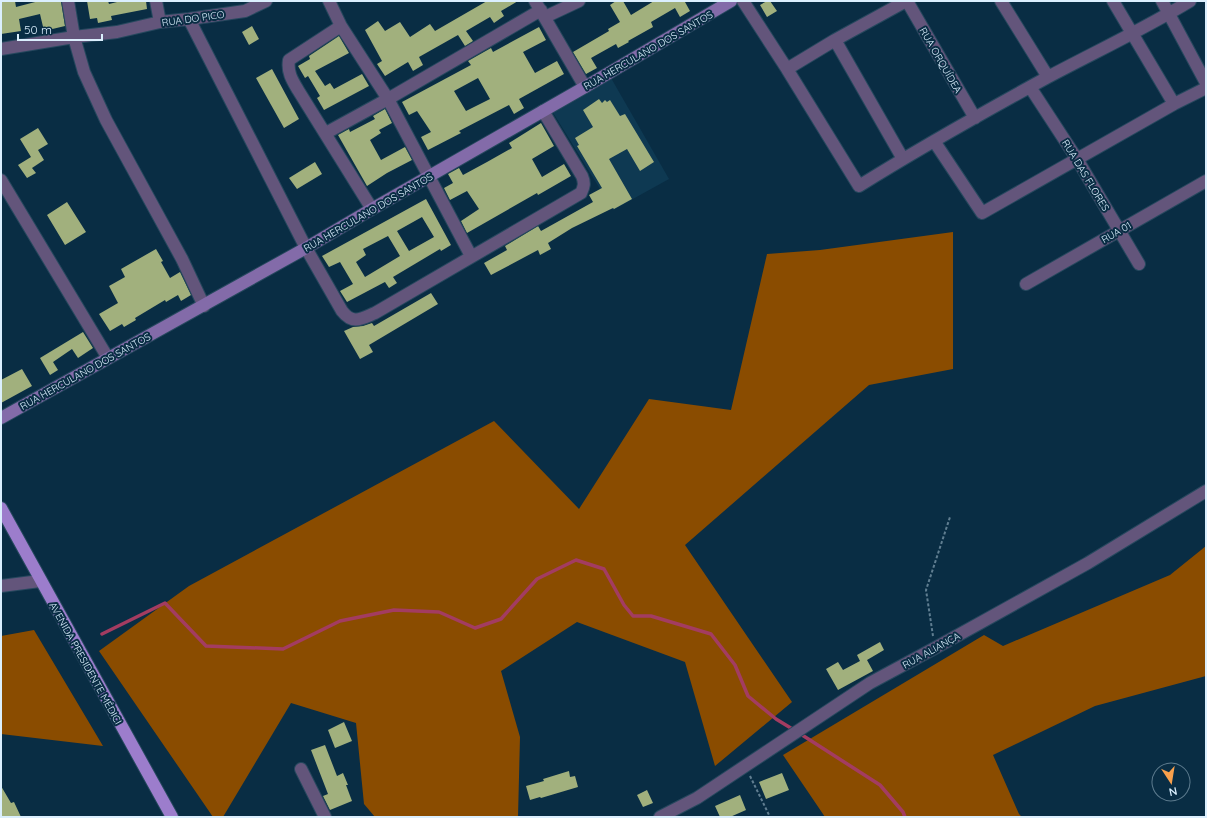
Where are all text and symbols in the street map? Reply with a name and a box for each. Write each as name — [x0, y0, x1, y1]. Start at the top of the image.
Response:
street label: RUA DO PICO — [161, 8, 226, 29]
street label: RUA HERCULANO DOS SANTOS — [581, 8, 716, 93]
scale bar — [18, 16, 102, 42]
text: 50 m — [24, 22, 52, 37]
street label: RUA ORQUÍDEA — [916, 25, 965, 96]
street label: RUA DAS FLORES — [1059, 137, 1112, 214]
street label: RUA HERCULANO DOS SANTOS — [301, 170, 436, 255]
street label: RUA 01 — [1099, 219, 1134, 246]
street label: RUA HERCULANO DOS SANTOS — [18, 330, 153, 413]
street label: AVENIDA PRESIDENTE MÉDICI — [46, 600, 125, 727]
street label: RUA ALIANÇA — [900, 629, 963, 672]
north arrow — [1151, 762, 1191, 802]
text: N — [1168, 784, 1178, 799]

